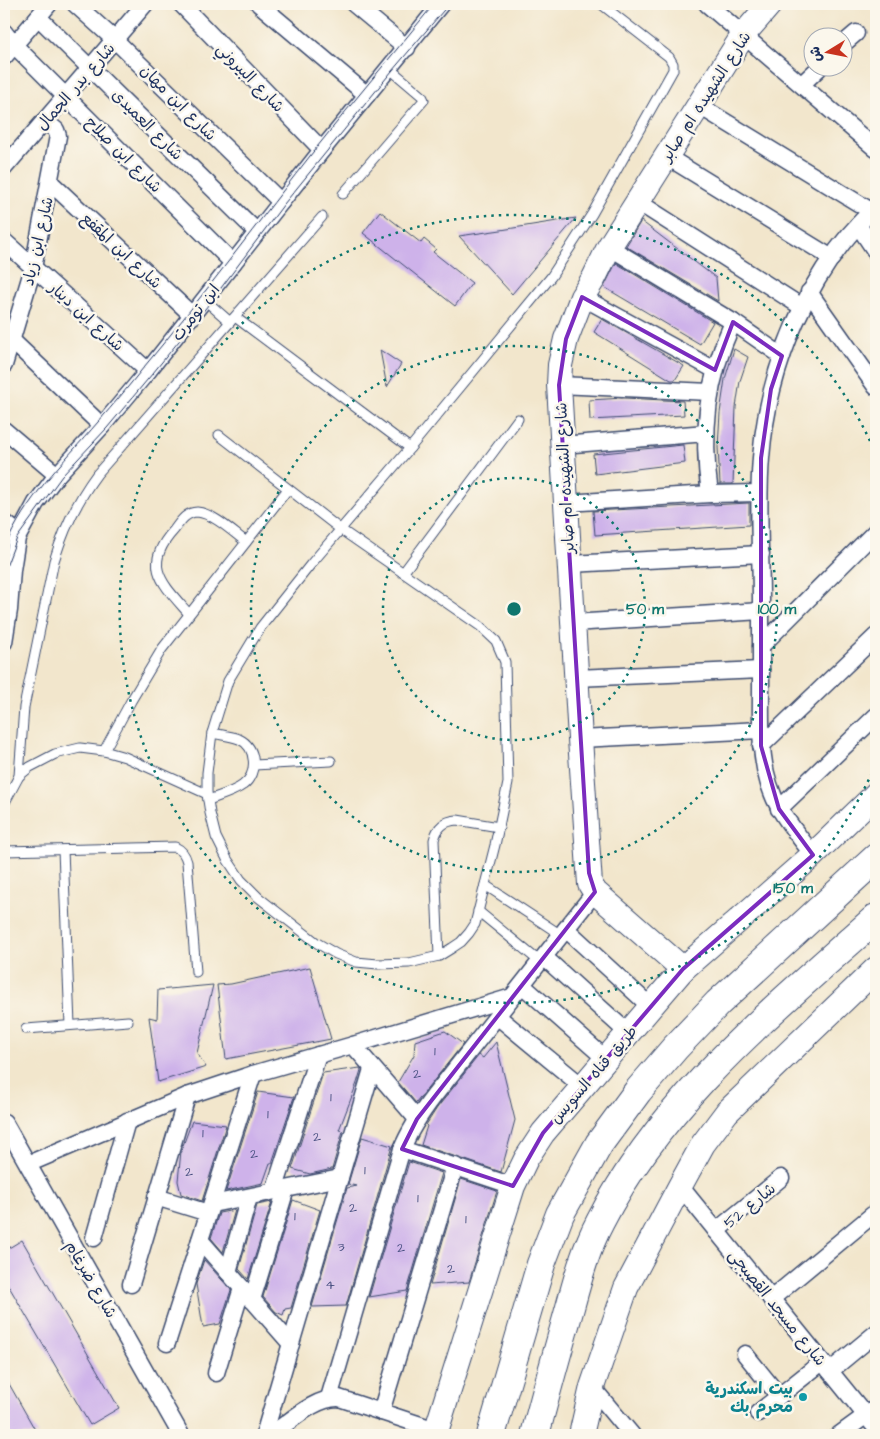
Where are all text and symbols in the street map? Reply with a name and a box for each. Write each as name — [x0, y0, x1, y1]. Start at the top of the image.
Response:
street label: شارع الشهيده ام صابر — [654, 27, 757, 168]
north arrow — [802, 28, 852, 78]
street label: شارع بدر الجمال — [31, 38, 120, 135]
street label: شارع البيروني — [209, 38, 289, 119]
text: ش — [805, 45, 827, 63]
street label: شارع ابن مهان — [135, 60, 221, 146]
street label: شارع العميدى — [107, 84, 188, 165]
street label: شارع ابن صلاح — [80, 112, 166, 198]
street label: شارع ابن زياد — [17, 195, 59, 288]
street label: شارع ابن المقفع — [76, 208, 166, 294]
street label: شارع ابن دينار — [42, 276, 129, 356]
street label: ابن تومرت — [167, 280, 225, 346]
street label: شارع الشهيده ام صابر — [550, 402, 581, 556]
text: 50 m — [626, 599, 664, 620]
text: 100 m — [758, 599, 797, 620]
centre of rings — [505, 600, 523, 618]
text: 150 m — [773, 878, 813, 899]
street label: طريق قناه السويس — [545, 1021, 643, 1128]
house number: 1 — [434, 1041, 436, 1061]
house number: 2 — [413, 1064, 421, 1084]
house number: 1 — [330, 1087, 332, 1107]
house number: 1 — [267, 1104, 269, 1124]
house number: 1 — [202, 1123, 204, 1143]
house number: 2 — [313, 1127, 321, 1147]
house number: 2 — [250, 1144, 258, 1164]
house number: 1 — [364, 1160, 366, 1180]
house number: 2 — [185, 1162, 193, 1182]
street label: شارع 52 — [719, 1178, 780, 1234]
house number: 1 — [417, 1188, 419, 1208]
house number: 2 — [349, 1198, 357, 1218]
house number: 1 — [294, 1206, 296, 1226]
house number: 1 — [465, 1209, 467, 1229]
street label: شارع ضرغام — [59, 1237, 122, 1323]
house number: 3 — [337, 1237, 345, 1257]
house number: 2 — [397, 1238, 405, 1258]
street label: شارع مسجد القصبجى — [723, 1245, 831, 1371]
house number: 2 — [447, 1259, 455, 1279]
house number: 4 — [325, 1275, 335, 1295]
place label: بيت اسكندرية محرم بك — [705, 1378, 793, 1419]
marker: بيت اسكندرية محرم بك — [797, 1391, 809, 1403]

